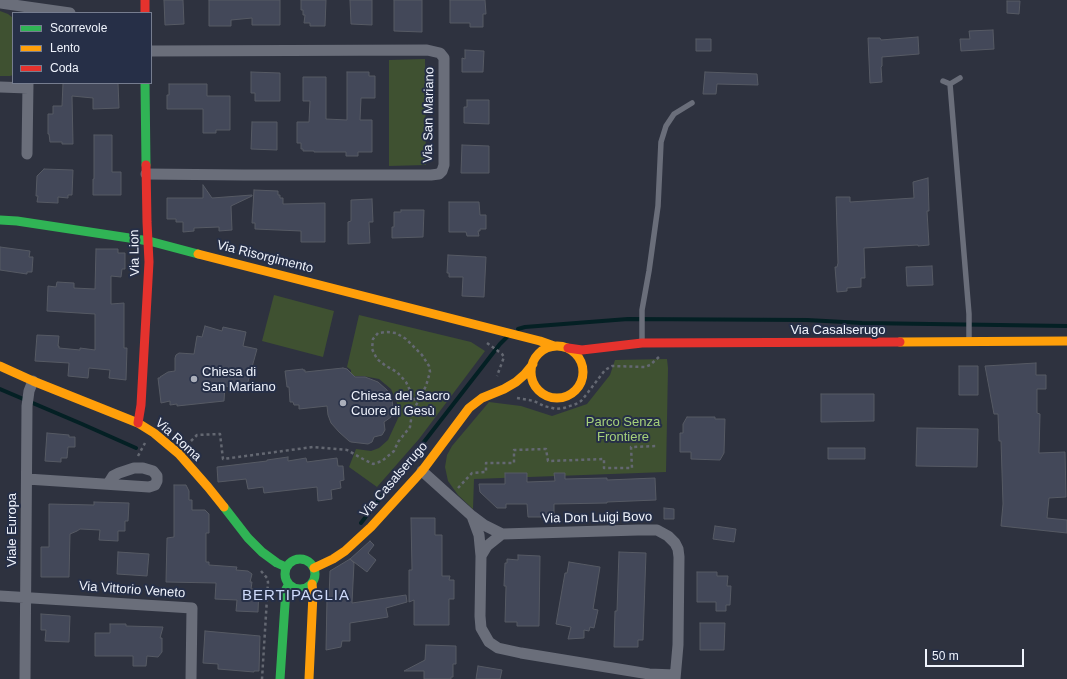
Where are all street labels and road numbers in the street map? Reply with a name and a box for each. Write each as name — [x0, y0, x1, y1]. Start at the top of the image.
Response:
street label: Via San Mariano — [420, 67, 438, 163]
street label: Via Lion — [127, 229, 143, 277]
street label: Via Risorgimento — [215, 237, 315, 277]
street label: Via Casalserugo — [790, 322, 886, 338]
street label: Via Roma — [152, 415, 204, 465]
street label: Via Casalserugo — [357, 439, 431, 521]
street label: Viale Europa — [4, 493, 20, 567]
street label: Via Don Luigi Bovo — [542, 509, 652, 527]
street label: Via Vittorio Veneto — [78, 579, 186, 601]

